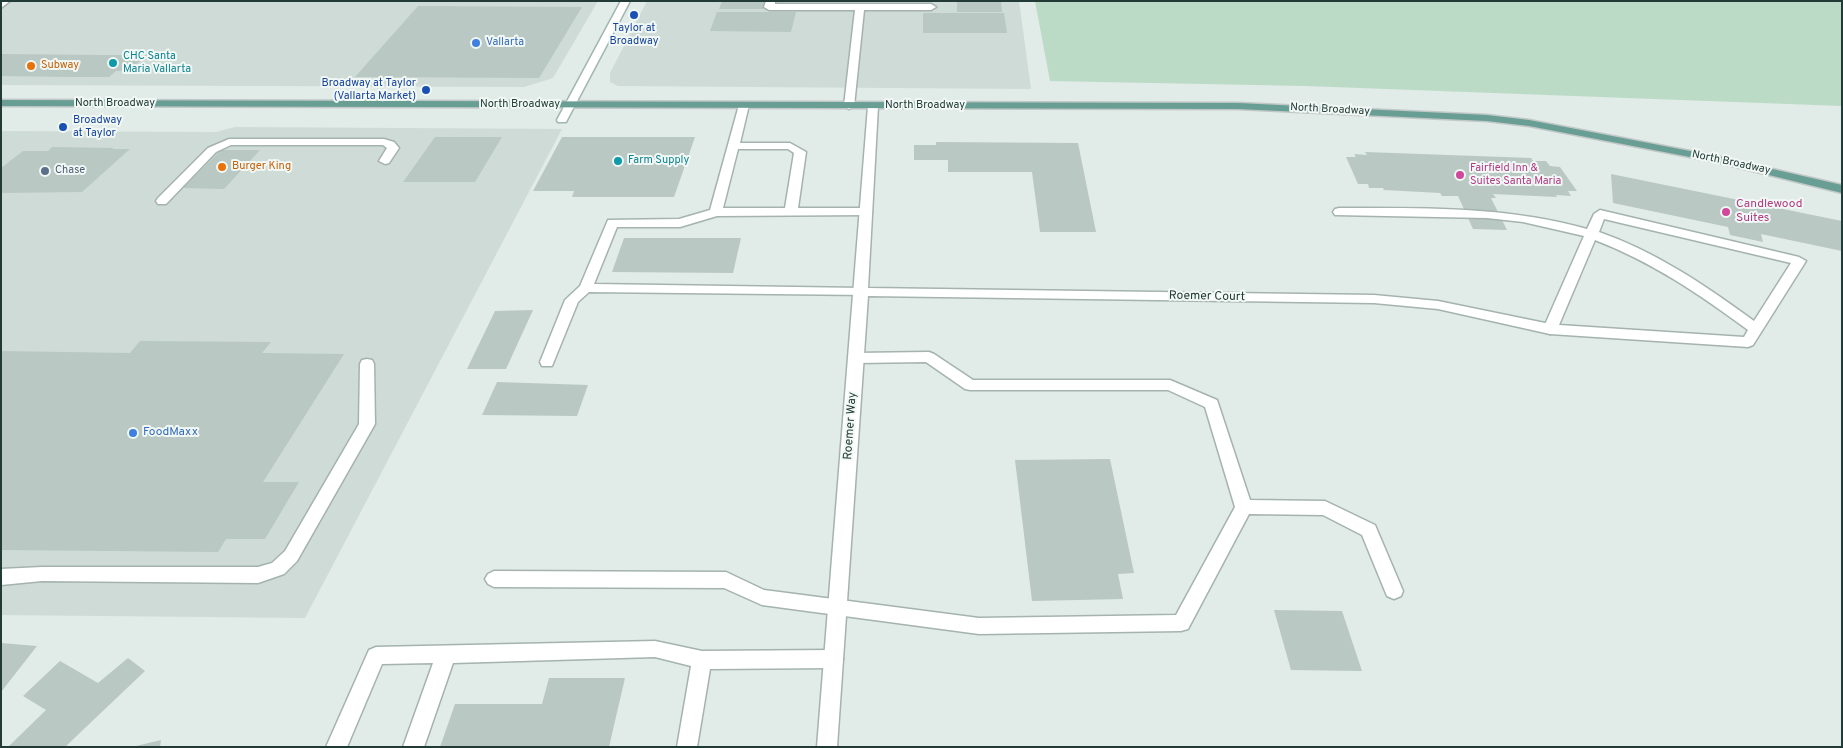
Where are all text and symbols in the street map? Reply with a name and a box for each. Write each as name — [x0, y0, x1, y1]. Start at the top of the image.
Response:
marker: Taylor at Broadway — [628, 9, 640, 21]
place label: Taylor at Broadway — [610, 22, 658, 48]
place label: Vallarta — [486, 36, 524, 50]
marker: Vallarta — [470, 37, 482, 49]
place label: CHC Santa Maria Vallarta — [123, 50, 191, 76]
marker: CHC Santa Maria Vallarta — [107, 57, 119, 69]
place label: Subway — [41, 59, 79, 73]
marker: Subway — [25, 60, 37, 72]
place label: Broadway at Taylor (Vallarta Market) — [322, 77, 416, 103]
marker: Broadway at Taylor (Vallarta Market) — [420, 84, 432, 96]
street label: North Broadway — [75, 97, 155, 111]
street label: North Broadway — [480, 98, 560, 112]
street label: North Broadway — [885, 99, 965, 113]
street label: North Broadway — [1290, 101, 1370, 119]
place label: Broadway at Taylor — [73, 114, 122, 140]
marker: Broadway at Taylor — [57, 121, 69, 133]
street label: North Broadway — [1690, 148, 1772, 178]
place label: Farm Supply — [628, 154, 689, 168]
marker: Farm Supply — [612, 155, 624, 167]
place label: Burger King — [232, 160, 291, 174]
marker: Burger King — [216, 161, 228, 173]
place label: Fairfield Inn & Suites Santa Maria — [1470, 162, 1561, 188]
place label: Chase — [55, 164, 85, 178]
marker: Chase — [39, 165, 51, 177]
marker: Fairfield Inn & Suites Santa Maria — [1454, 169, 1466, 181]
place label: Candlewood Suites — [1736, 198, 1802, 226]
marker: Candlewood Suites — [1720, 206, 1732, 218]
street label: Roemer Court — [1169, 289, 1245, 305]
street label: Roemer Way — [841, 392, 861, 460]
place label: FoodMaxx — [143, 426, 198, 440]
marker: FoodMaxx — [127, 427, 139, 439]

